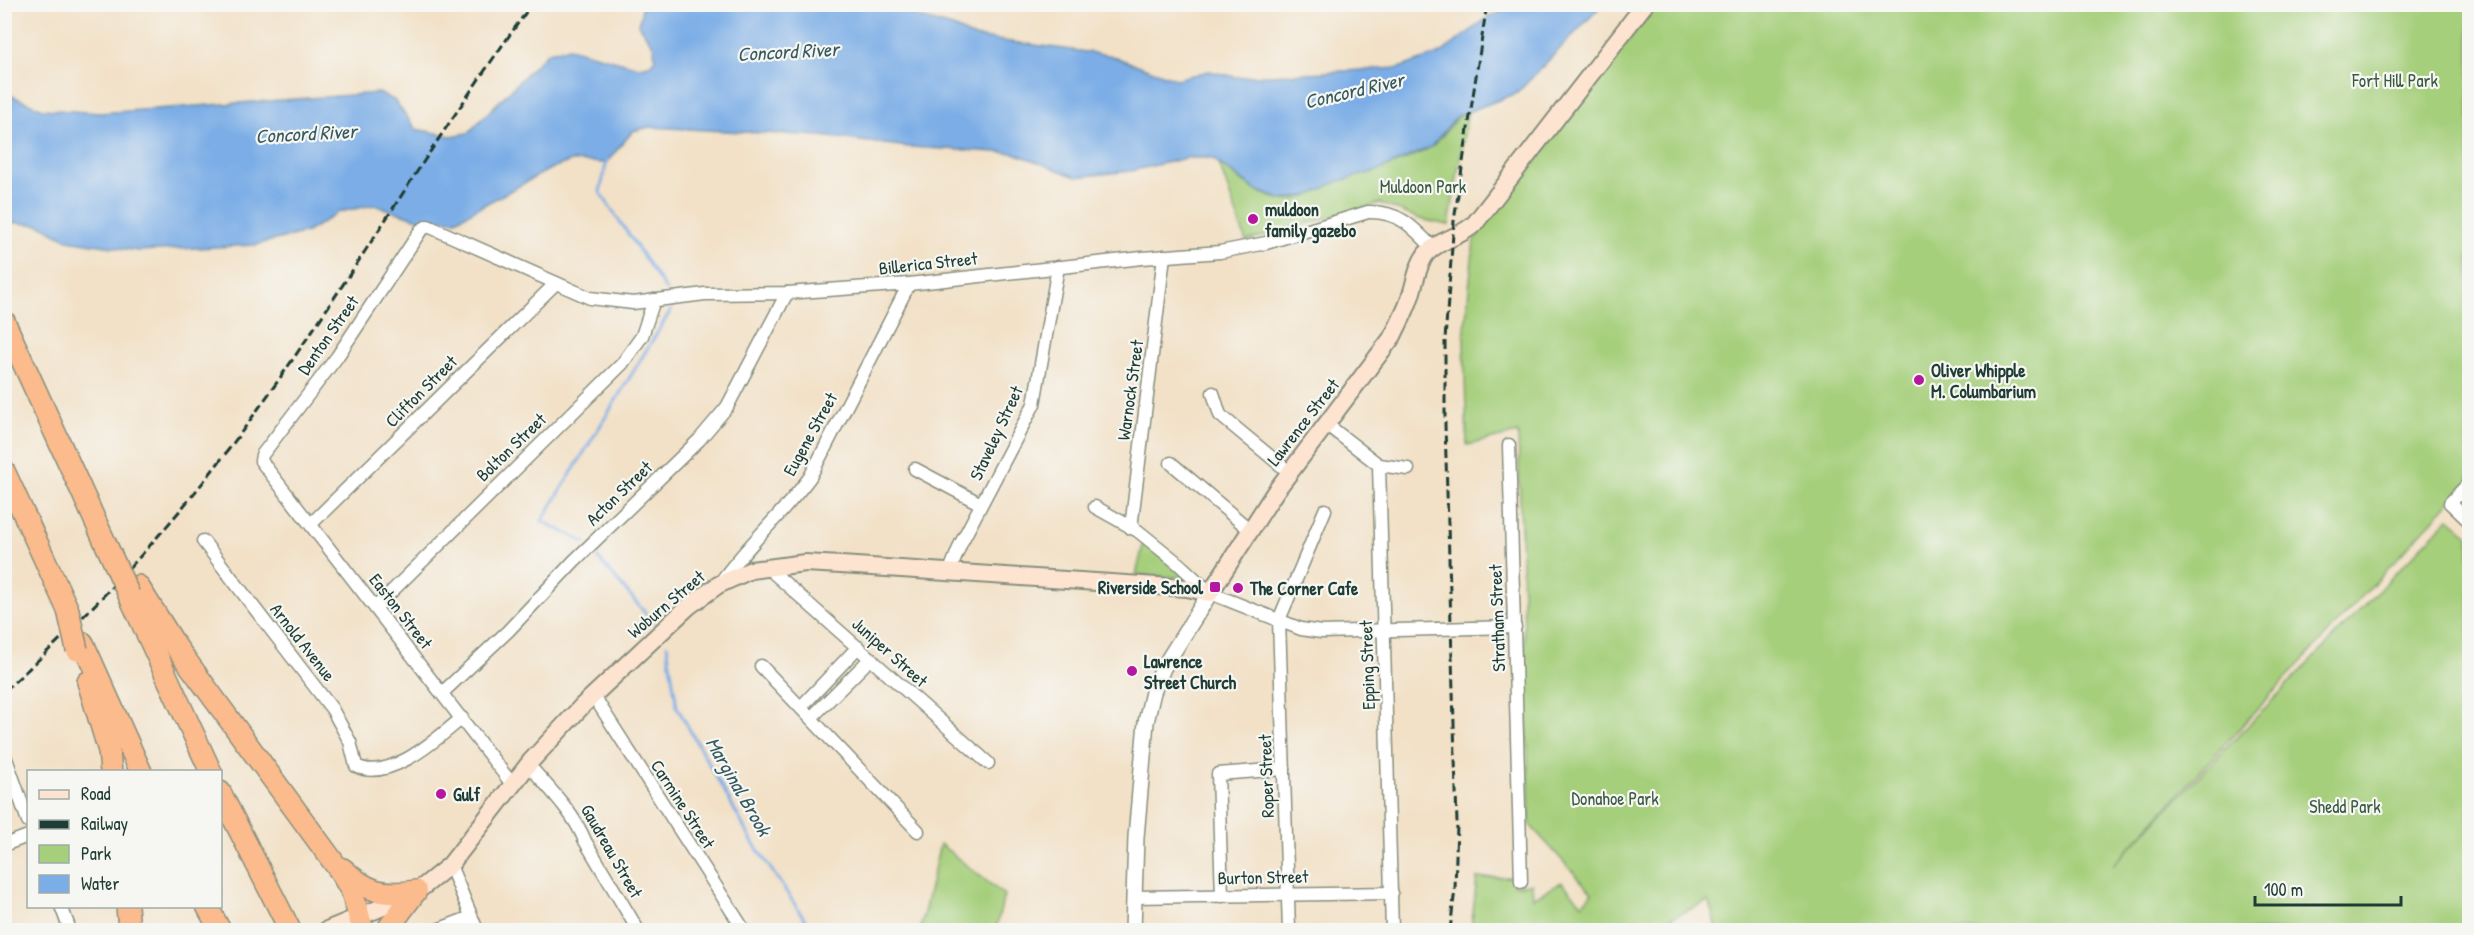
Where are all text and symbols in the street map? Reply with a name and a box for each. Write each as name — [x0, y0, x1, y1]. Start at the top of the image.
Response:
water label: Concord River — [737, 35, 842, 67]
water label: Concord River — [1302, 65, 1409, 115]
park label: Fort Hill Park — [2351, 68, 2438, 93]
water label: Concord River — [255, 117, 360, 149]
park label: Muldoon Park — [1380, 174, 1467, 199]
place label: muldoon family gazebo — [1265, 197, 1357, 244]
marker: muldoon family gazebo — [1246, 212, 1260, 226]
street label: Billerica Street — [877, 245, 979, 281]
street label: Denton Street — [292, 290, 365, 380]
street label: Warnock Street — [1111, 337, 1150, 442]
street label: Clifton Street — [379, 349, 463, 433]
place label: Oliver Whipple M. Columbarium — [1931, 358, 2036, 404]
street label: Lawrence Street — [1261, 372, 1346, 471]
marker: Oliver Whipple M. Columbarium — [1912, 373, 1926, 387]
street label: Staveley Street — [963, 381, 1029, 484]
street label: Eugene Street — [777, 387, 844, 480]
street label: Bolton Street — [470, 407, 552, 487]
street label: Acton Street — [580, 454, 658, 531]
street label: Stratham Street — [1483, 563, 1511, 672]
street label: Woburn Street — [622, 564, 711, 644]
street label: Easton Street — [364, 568, 439, 655]
place label: Riverside School — [1098, 575, 1204, 600]
place label: The Corner Cafe — [1249, 576, 1359, 601]
marker: Riverside School — [1208, 580, 1222, 594]
marker: The Corner Cafe — [1231, 581, 1245, 595]
street label: Arnold Avenue — [265, 598, 341, 686]
street label: Juniper Street — [847, 611, 934, 693]
street label: Epping Street — [1353, 619, 1381, 710]
place label: Lawrence Street Church — [1144, 649, 1237, 695]
marker: Lawrence Street Church — [1125, 664, 1139, 678]
water label: Marginal Brook — [699, 732, 779, 842]
street label: Roper Street — [1252, 733, 1280, 818]
street label: Carmine Street — [645, 755, 722, 854]
legend — [27, 770, 222, 908]
text: Road — [81, 781, 111, 806]
place label: Gulf — [453, 782, 481, 807]
park label: Donahoe Park — [1571, 786, 1659, 811]
marker: Gulf — [434, 787, 448, 801]
park label: Shedd Park — [2309, 794, 2381, 819]
street label: Gaudreau Street — [575, 800, 649, 903]
text: Railway — [81, 811, 128, 836]
text: Park — [81, 841, 112, 866]
street label: Burton Street — [1217, 864, 1309, 890]
scale bar — [2255, 869, 2400, 907]
text: Water — [81, 871, 119, 896]
text: 100 m — [2264, 877, 2303, 902]

